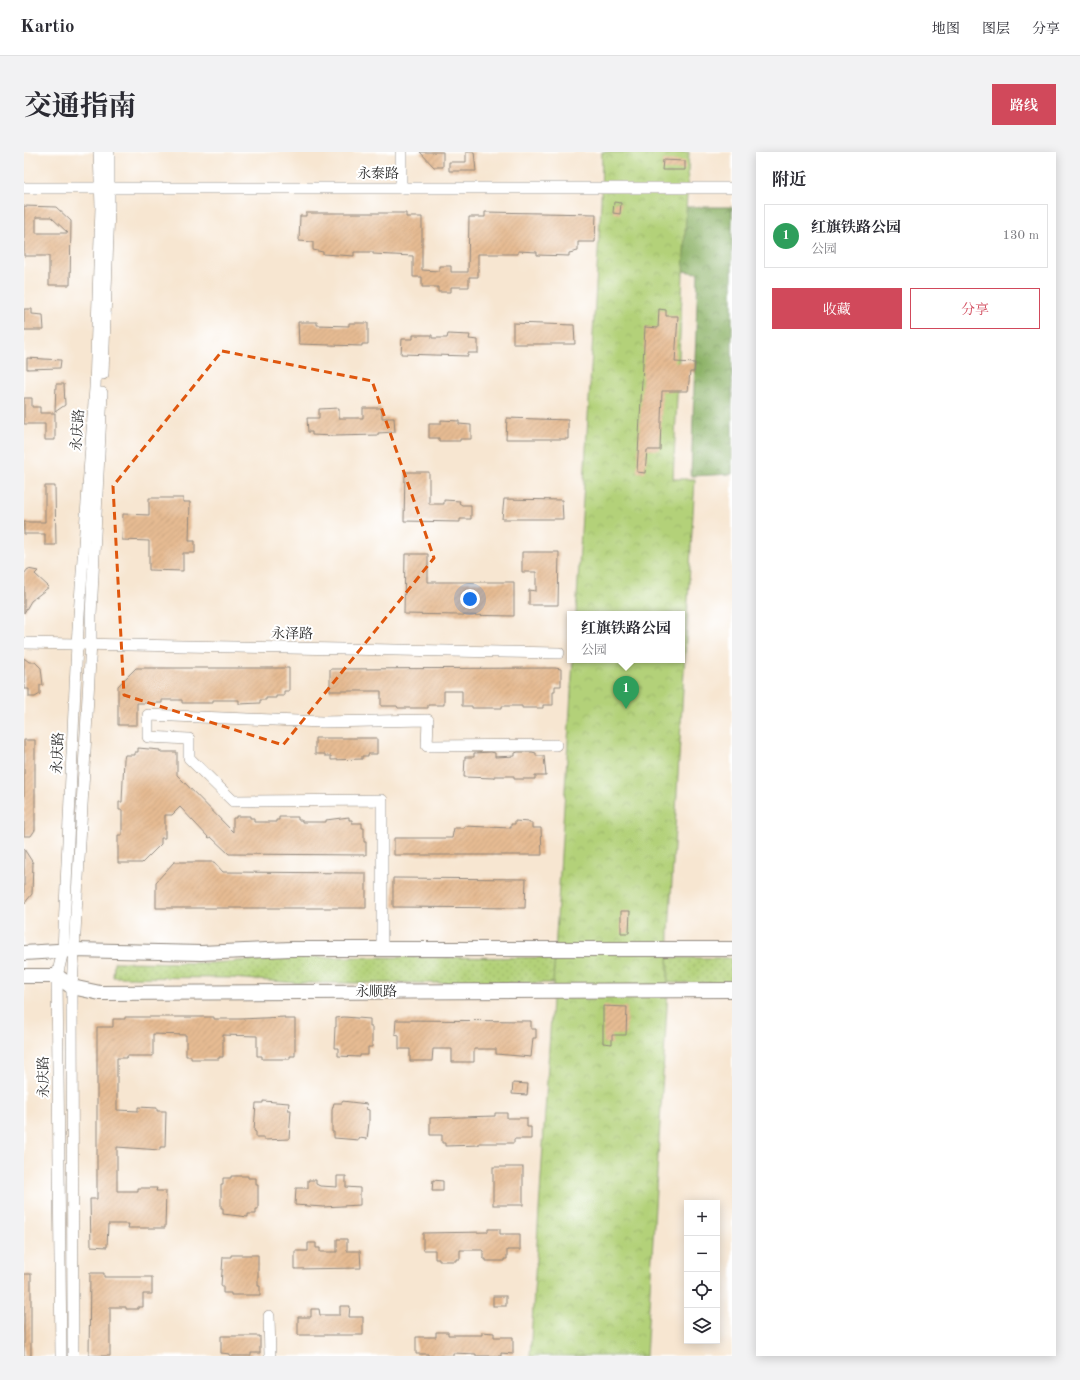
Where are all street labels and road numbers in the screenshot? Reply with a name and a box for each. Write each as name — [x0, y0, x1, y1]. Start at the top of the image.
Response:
street label: 永泰路 — [357, 166, 399, 181]
street label: 永庆路 — [69, 409, 86, 452]
street label: 永泽路 — [271, 626, 313, 641]
street label: 永庆路 — [49, 732, 66, 774]
street label: 永顺路 — [355, 984, 397, 999]
street label: 永庆路 — [36, 1056, 51, 1098]

